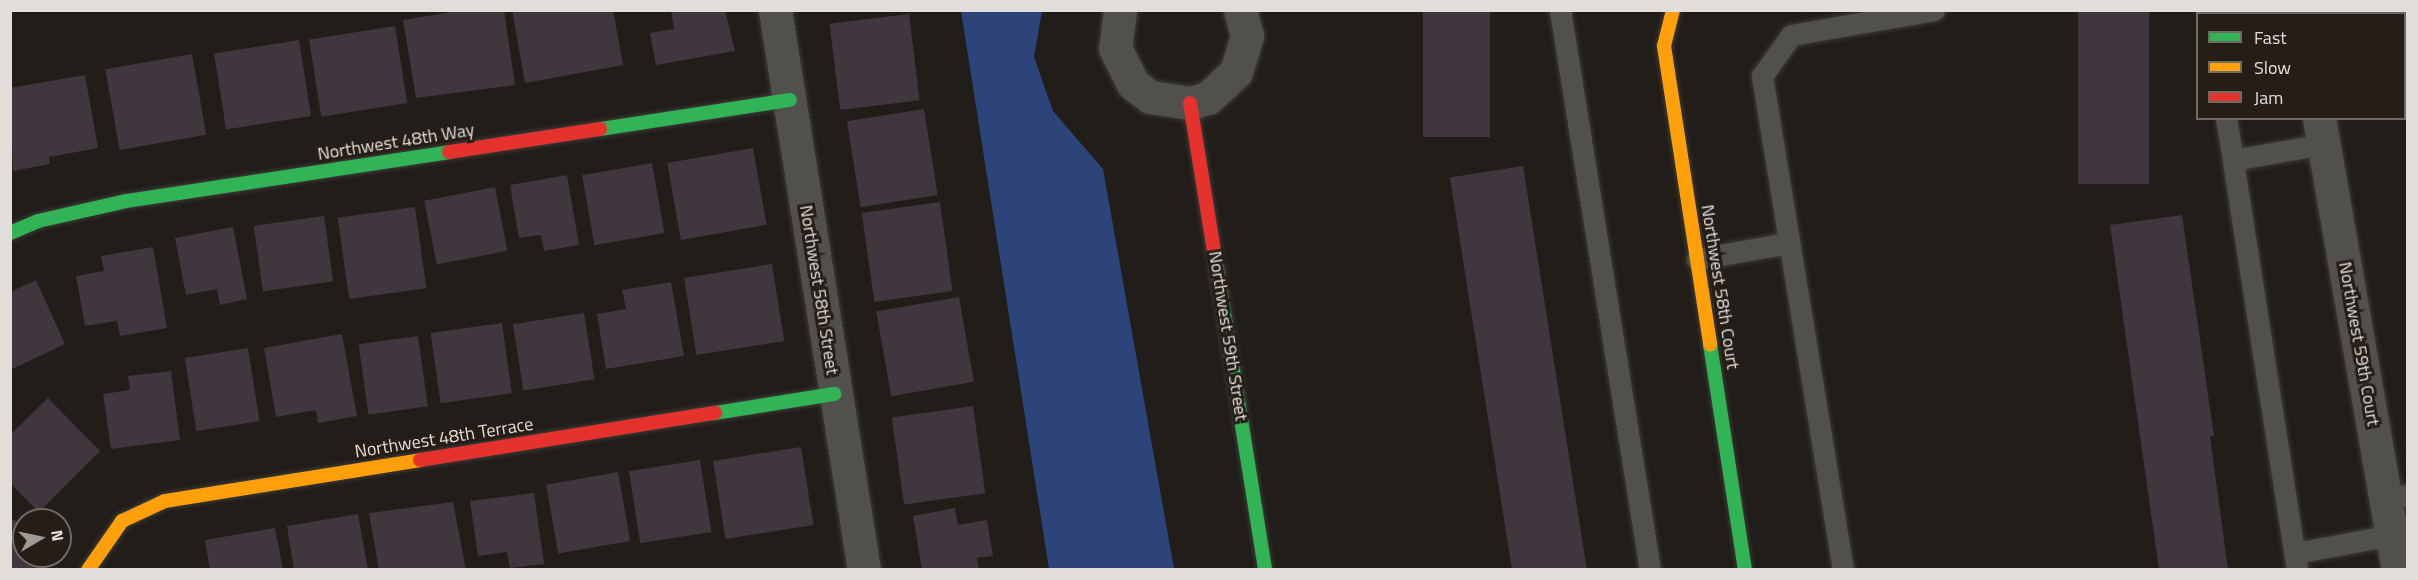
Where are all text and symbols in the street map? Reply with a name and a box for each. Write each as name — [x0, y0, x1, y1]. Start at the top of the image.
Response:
legend — [2196, 12, 2406, 120]
text: Fast — [2254, 24, 2287, 51]
text: Slow — [2254, 54, 2291, 81]
text: Jam — [2254, 84, 2283, 111]
street label: Northwest 48th Way — [316, 119, 476, 165]
street label: Northwest 58th Court — [1696, 203, 1744, 371]
street label: Northwest 58th Street — [795, 204, 843, 376]
street label: Northwest 59th Street — [1204, 250, 1252, 422]
street label: Northwest 59th Court — [2334, 260, 2384, 428]
street label: Northwest 48th Terrace — [353, 413, 535, 463]
north arrow — [12, 508, 72, 568]
text: N — [45, 528, 71, 543]

